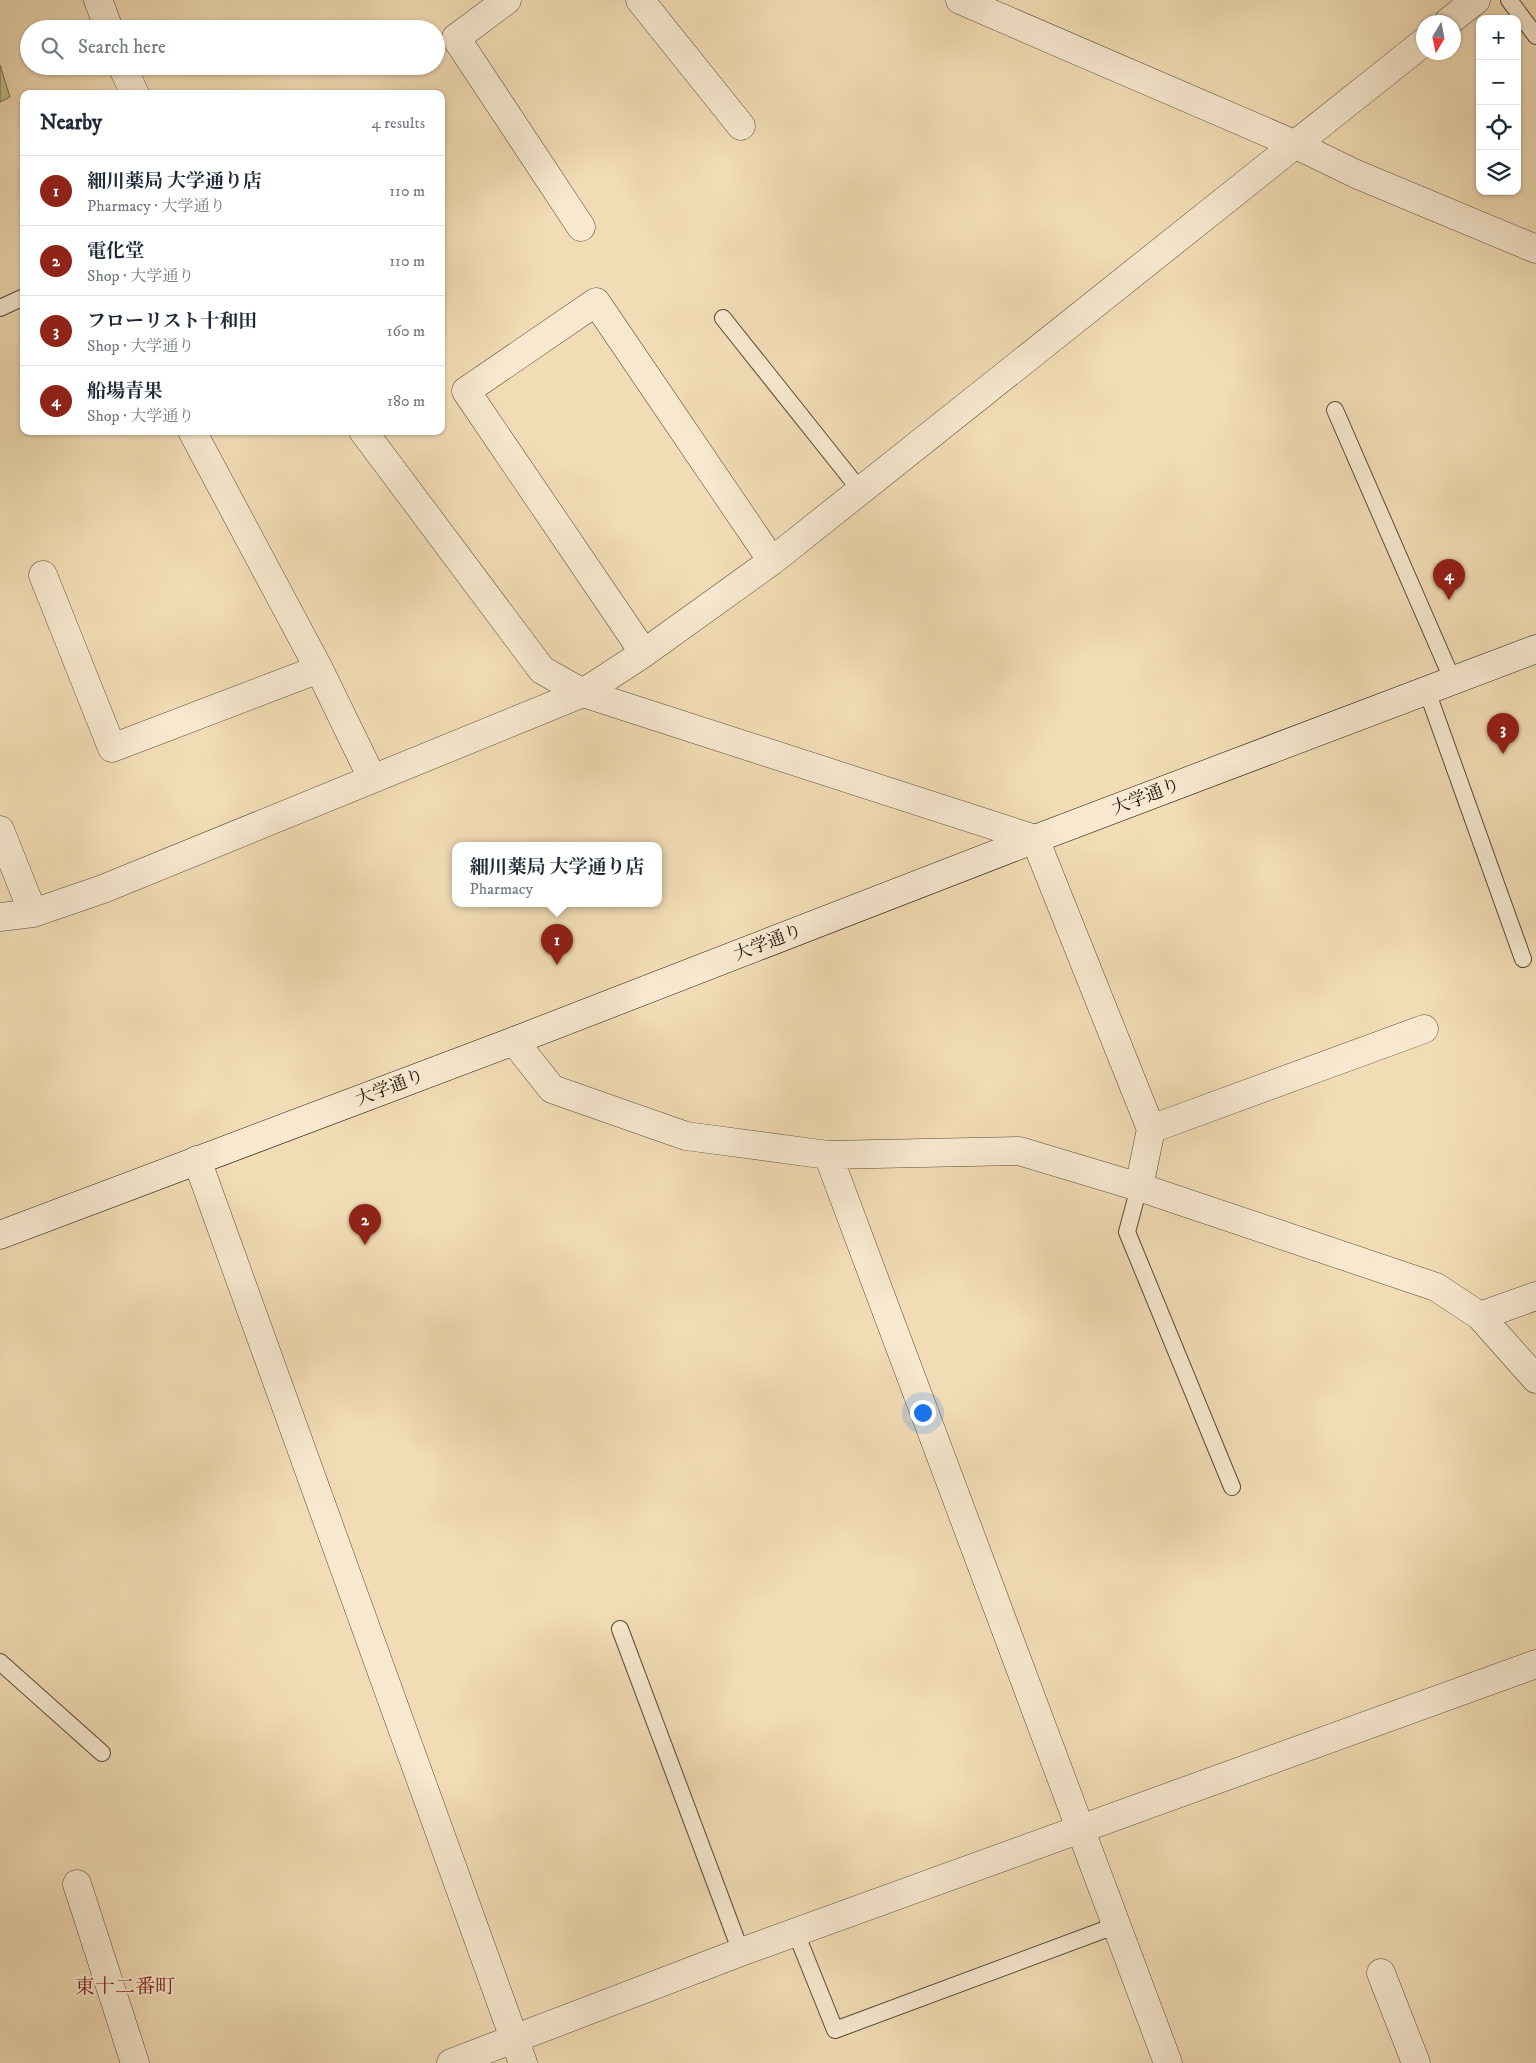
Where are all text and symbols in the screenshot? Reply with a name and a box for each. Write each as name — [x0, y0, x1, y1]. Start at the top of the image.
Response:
north arrow — [1416, 15, 1461, 60]
map controls — [1476, 15, 1521, 195]
button: + — [1476, 15, 1521, 60]
search box — [20, 20, 445, 75]
icon: search — [38, 34, 66, 62]
text: Search here — [78, 36, 166, 59]
button: − — [1476, 60, 1521, 105]
button: locate — [1476, 105, 1521, 150]
text: Nearby — [40, 110, 102, 136]
text: 4 results — [372, 113, 425, 133]
button: layers — [1476, 150, 1521, 195]
text: 細川薬局 大学通り店 — [87, 170, 262, 193]
text: 1 — [53, 181, 59, 201]
text: 110 m — [389, 181, 425, 201]
text: Pharmacy · 大学通り — [87, 196, 225, 216]
text: 電化堂 — [87, 240, 144, 263]
text: 2 — [52, 251, 60, 271]
text: 110 m — [389, 251, 425, 271]
text: Shop · 大学通り — [87, 266, 194, 286]
text: フローリスト十和田 — [87, 310, 258, 333]
text: 3 — [53, 321, 59, 341]
text: 160 m — [387, 321, 425, 341]
text: Shop · 大学通り — [87, 336, 194, 356]
text: 船場青果 — [87, 380, 163, 403]
text: 4 — [51, 391, 61, 411]
text: 180 m — [387, 391, 425, 411]
text: Shop · 大学通り — [87, 406, 194, 426]
pin: 4 — [1433, 559, 1465, 600]
pin: 3 — [1487, 713, 1519, 754]
street label: 大学通り — [1108, 774, 1184, 820]
popup — [452, 842, 662, 907]
text: 細川薬局 大学通り店 — [469, 856, 645, 879]
text: Pharmacy — [469, 879, 533, 899]
street label: 大学通り — [730, 920, 806, 966]
pin: 1 — [541, 924, 573, 965]
street label: 大学通り — [352, 1065, 428, 1111]
pin: 2 — [349, 1204, 381, 1245]
your location — [910, 1400, 936, 1426]
district label: 東十二番町 — [75, 1975, 175, 2000]

